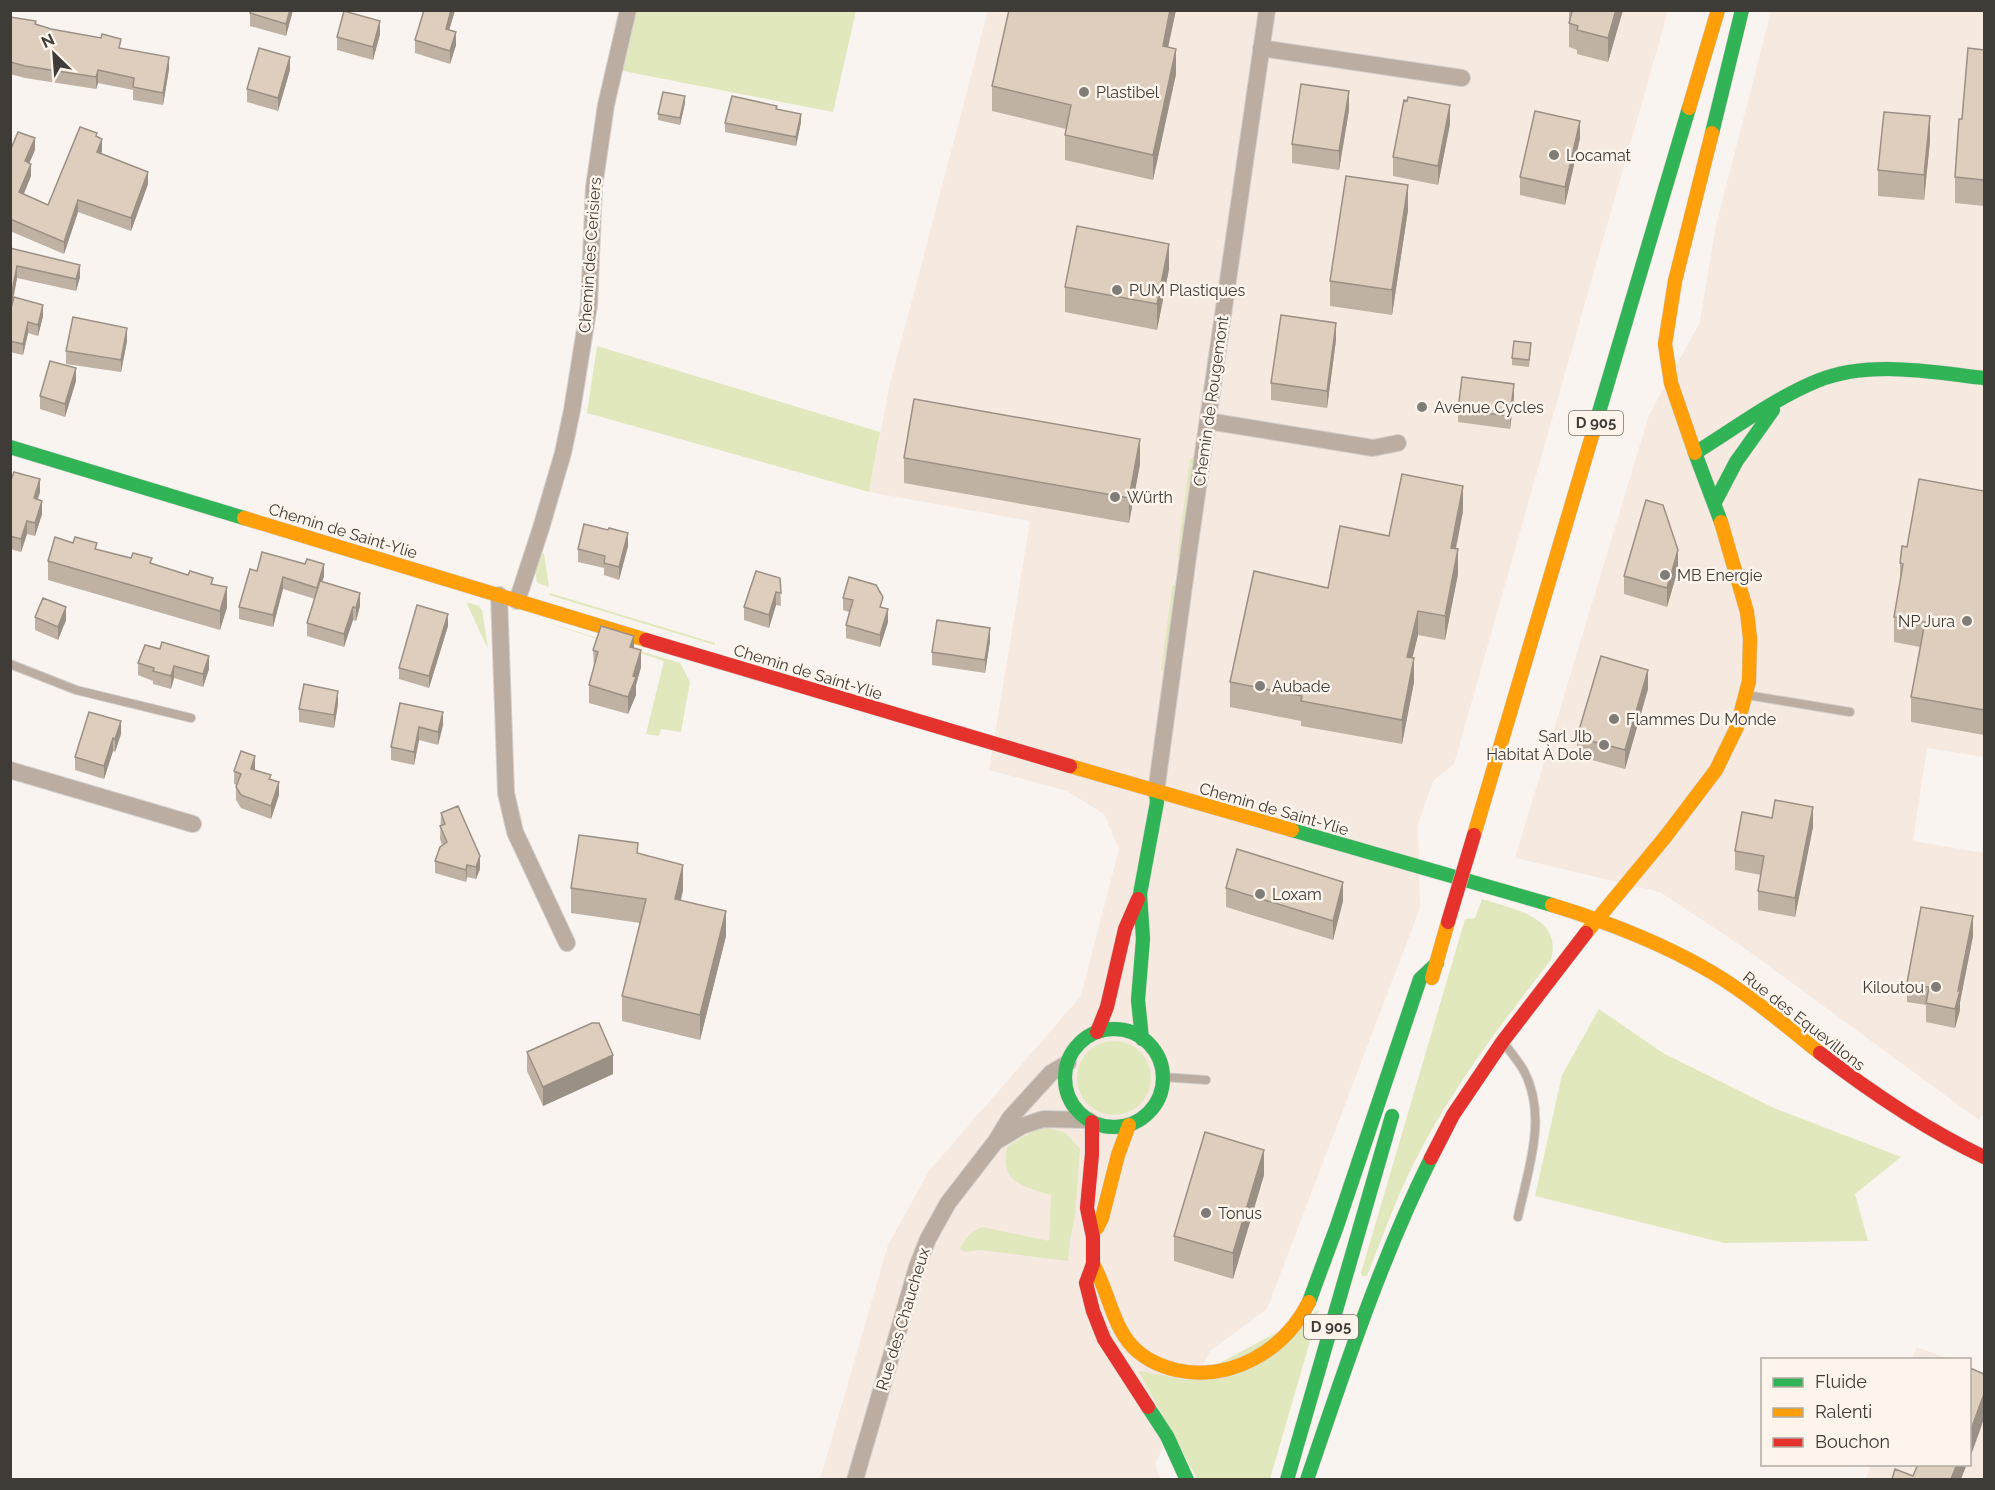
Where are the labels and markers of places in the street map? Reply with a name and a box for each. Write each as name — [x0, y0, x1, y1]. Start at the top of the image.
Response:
place label: Plastibel — [1096, 83, 1160, 102]
marker: Plastibel — [1077, 85, 1091, 99]
place label: Locamat — [1566, 146, 1632, 165]
marker: Locamat — [1547, 148, 1561, 162]
place label: PUM Plastiques — [1129, 281, 1246, 300]
marker: PUM Plastiques — [1110, 283, 1124, 297]
place label: Avenue Cycles — [1434, 398, 1544, 417]
marker: Avenue Cycles — [1415, 400, 1429, 414]
place label: Würth — [1127, 488, 1173, 507]
marker: Würth — [1108, 490, 1122, 504]
place label: MB Energie — [1677, 566, 1762, 585]
marker: MB Energie — [1658, 568, 1672, 582]
place label: NP Jura — [1898, 612, 1955, 631]
marker: NP Jura — [1960, 614, 1974, 628]
place label: Aubade — [1272, 677, 1330, 696]
marker: Aubade — [1253, 679, 1267, 693]
place label: Flammes Du Monde — [1626, 710, 1776, 729]
marker: Flammes Du Monde — [1607, 712, 1621, 726]
place label: Sarl Jlb Habitat À Dole — [1486, 727, 1592, 764]
marker: Sarl Jlb Habitat À Dole — [1597, 738, 1611, 752]
place label: Loxam — [1272, 885, 1322, 904]
marker: Loxam — [1253, 887, 1267, 901]
place label: Kiloutou — [1863, 978, 1924, 997]
marker: Kiloutou — [1929, 980, 1943, 994]
place label: Tonus — [1218, 1204, 1262, 1223]
marker: Tonus — [1199, 1206, 1213, 1220]

